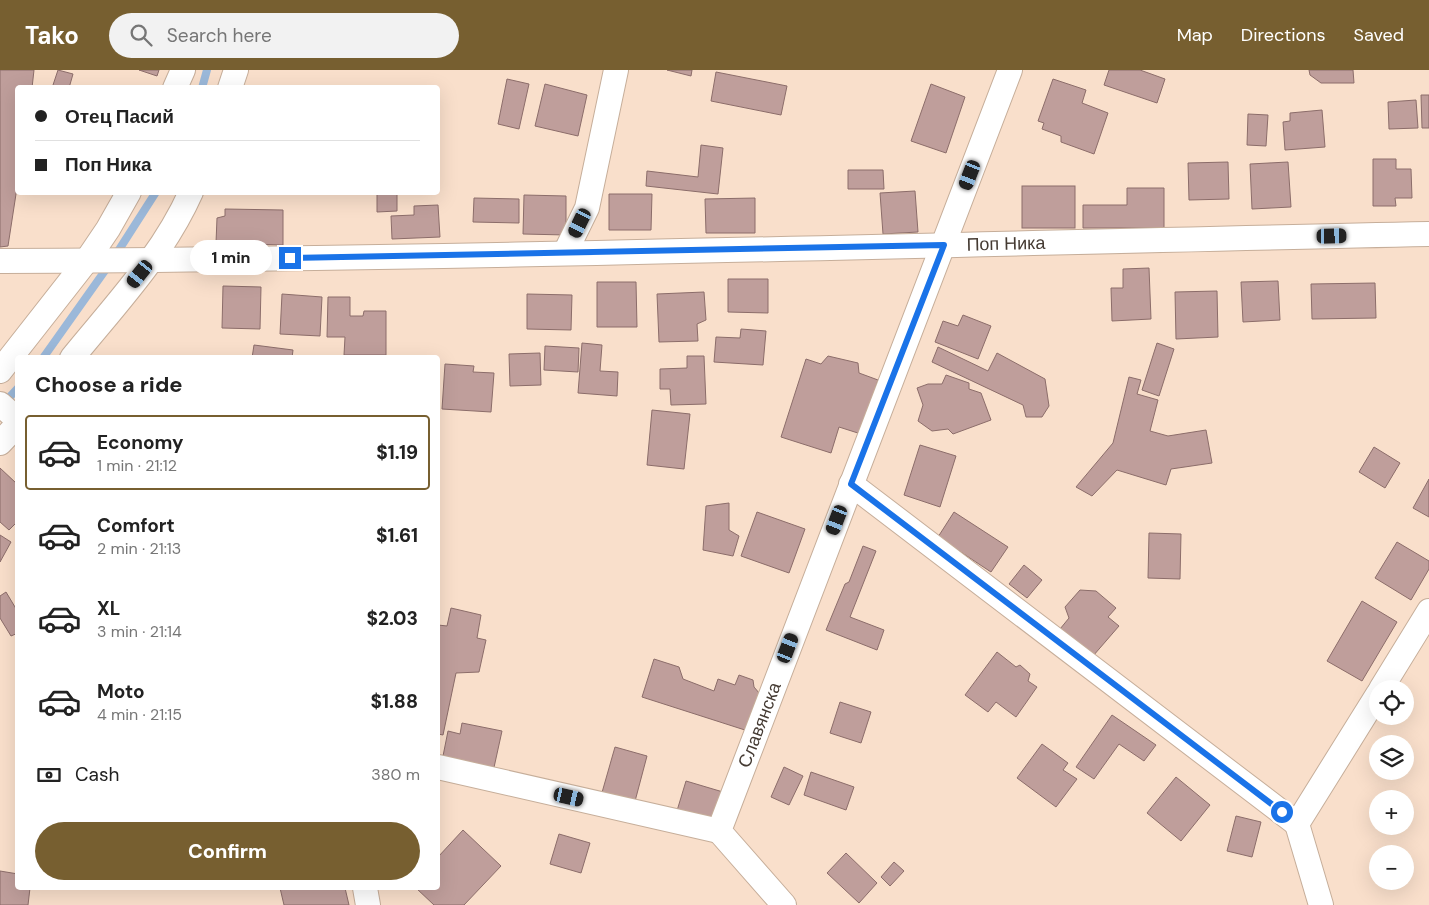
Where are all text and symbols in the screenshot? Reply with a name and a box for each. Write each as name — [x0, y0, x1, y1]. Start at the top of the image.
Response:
search box — [109, 13, 459, 58]
text: Tako — [25, 20, 79, 51]
icon: search — [127, 21, 155, 49]
text: Search here — [167, 23, 272, 48]
text: Map — [1177, 23, 1213, 47]
text: Directions — [1241, 23, 1326, 47]
text: Saved — [1354, 23, 1404, 47]
text: Отец Пасий — [65, 104, 174, 129]
text: Поп Ника — [65, 152, 152, 177]
car — [957, 158, 982, 192]
car — [566, 206, 593, 240]
car — [1316, 228, 1347, 244]
street label: Поп Ника — [966, 231, 1047, 257]
callout: 1 min — [190, 240, 272, 276]
text: 1 min — [211, 247, 251, 268]
route end — [279, 247, 301, 269]
car — [124, 258, 155, 290]
text: Choose a ride — [35, 370, 183, 399]
icon: car — [37, 430, 82, 475]
text: Economy — [97, 430, 184, 455]
text: $1.19 — [376, 440, 418, 465]
text: 1 min · 21:12 — [97, 455, 177, 476]
car — [824, 503, 849, 537]
icon: car — [37, 513, 82, 558]
text: Comfort — [97, 513, 175, 538]
text: $1.61 — [376, 523, 418, 548]
text: 2 min · 21:13 — [97, 538, 181, 559]
icon: car — [37, 596, 82, 641]
text: XL — [97, 596, 120, 621]
text: $2.03 — [366, 606, 418, 631]
text: 3 min · 21:14 — [97, 621, 182, 642]
car — [775, 631, 800, 665]
street label: Славянска — [732, 678, 787, 771]
icon: car — [37, 679, 82, 724]
text: Moto — [97, 679, 145, 704]
map controls — [1369, 680, 1414, 890]
button: locate — [1369, 680, 1414, 725]
text: $1.88 — [370, 689, 418, 714]
text: 4 min · 21:15 — [97, 704, 182, 725]
button: layers — [1369, 735, 1414, 780]
icon: cash — [35, 761, 63, 789]
text: Cash — [75, 762, 119, 787]
text: 380 m — [371, 764, 420, 785]
car — [552, 786, 585, 808]
button: + — [1369, 790, 1414, 835]
route start — [1271, 801, 1293, 823]
button: Confirm — [35, 822, 420, 880]
button: − — [1369, 845, 1414, 890]

